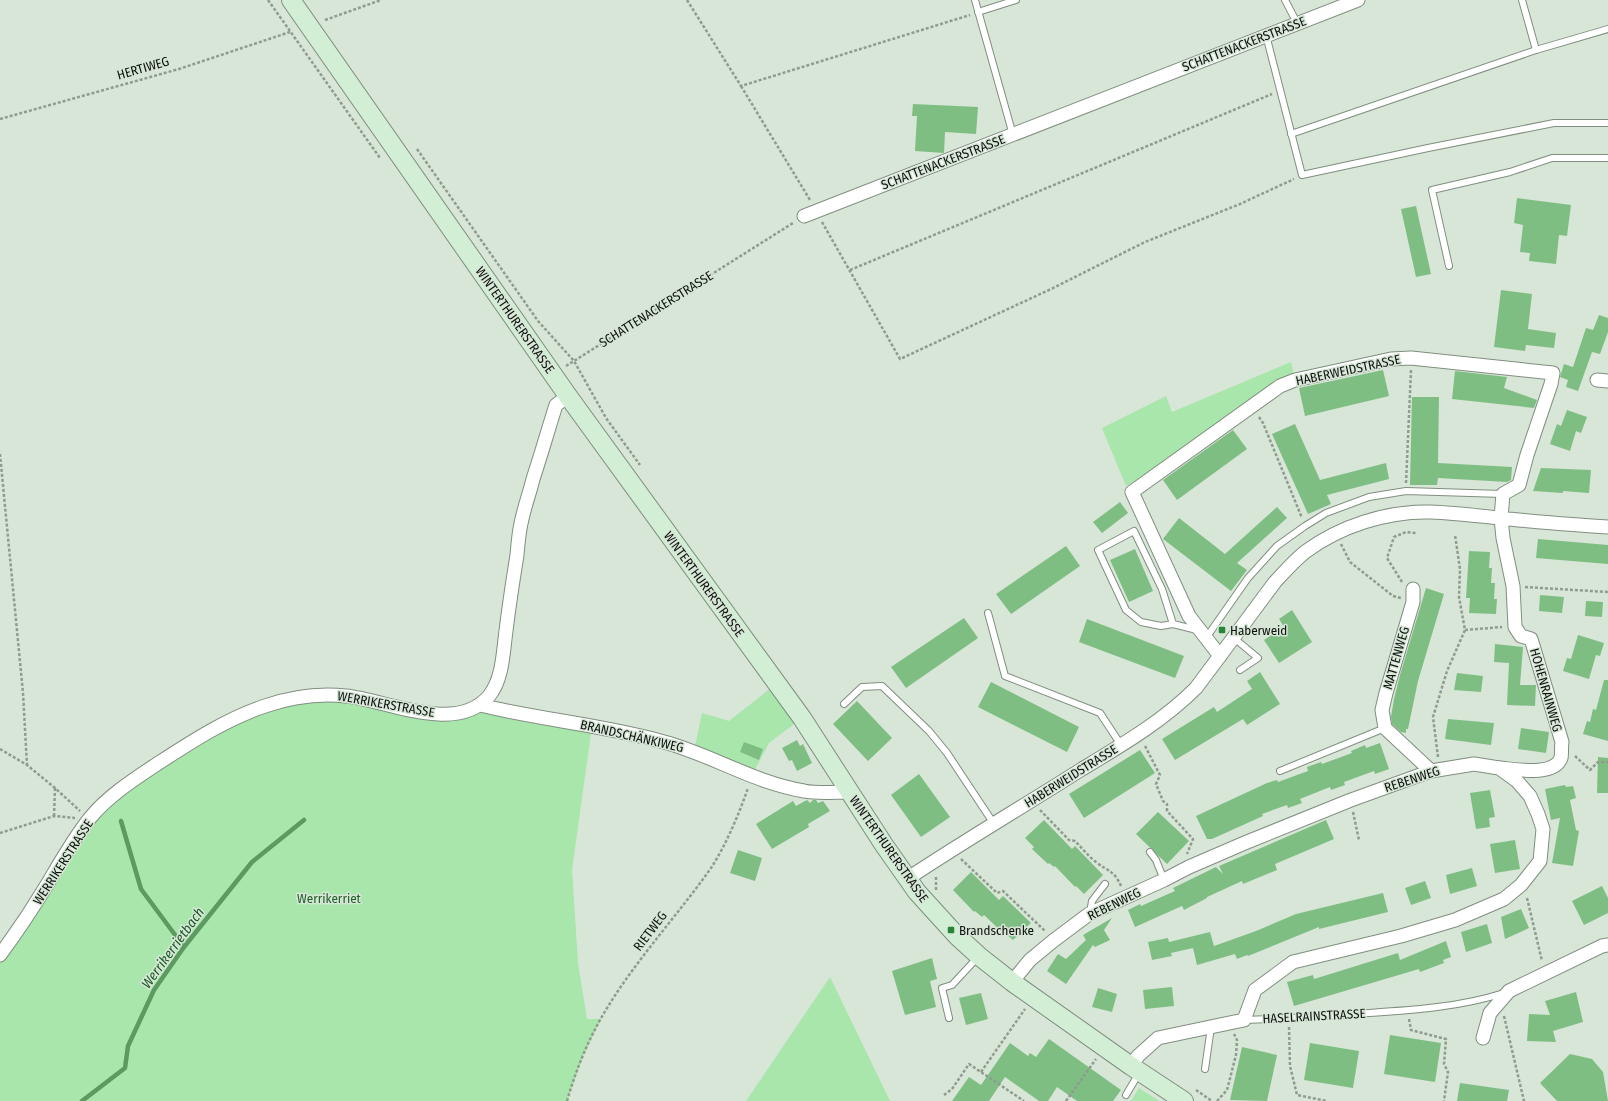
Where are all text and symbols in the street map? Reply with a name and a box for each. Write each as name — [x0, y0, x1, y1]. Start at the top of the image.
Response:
street label: SCHATTENACKERSTRASSE — [1180, 13, 1308, 75]
street label: HERTIWEG — [115, 53, 171, 83]
street label: SCHATTENACKERSTRASSE — [879, 131, 1007, 193]
street label: WINTERTHURERSTRASSE — [473, 264, 557, 376]
street label: SCHATTENACKERSTRASSE — [596, 268, 716, 350]
street label: HABERWEIDSTRASSE — [1294, 352, 1402, 388]
street label: WINTERTHURERSTRASSE — [661, 528, 747, 640]
place label: Haberweid — [1230, 623, 1287, 638]
marker: Haberweid — [1217, 625, 1227, 635]
street label: MATTENWEG — [1380, 625, 1412, 691]
street label: HOHENRAINWEG — [1527, 646, 1565, 734]
street label: WERRIKERSTRASSE — [336, 688, 436, 720]
street label: BRANDSCHÄNKIWEG — [579, 717, 685, 755]
street label: HABERWEIDSTRASSE — [1022, 741, 1120, 811]
street label: REBENWEG — [1382, 763, 1442, 795]
street label: WINTERTHURERSTRASSE — [847, 793, 931, 905]
street label: WERRIKERSTRASSE — [30, 817, 96, 907]
street label: REBENWEG — [1085, 885, 1143, 923]
park label: Werrikerriet — [297, 891, 362, 906]
water label: Werrikerrietbach — [138, 904, 208, 992]
street label: RIETWEG — [630, 908, 670, 954]
place label: Brandschenke — [959, 923, 1034, 938]
marker: Brandschenke — [946, 925, 956, 935]
street label: HASELRAINSTRASSE — [1262, 1006, 1366, 1026]

